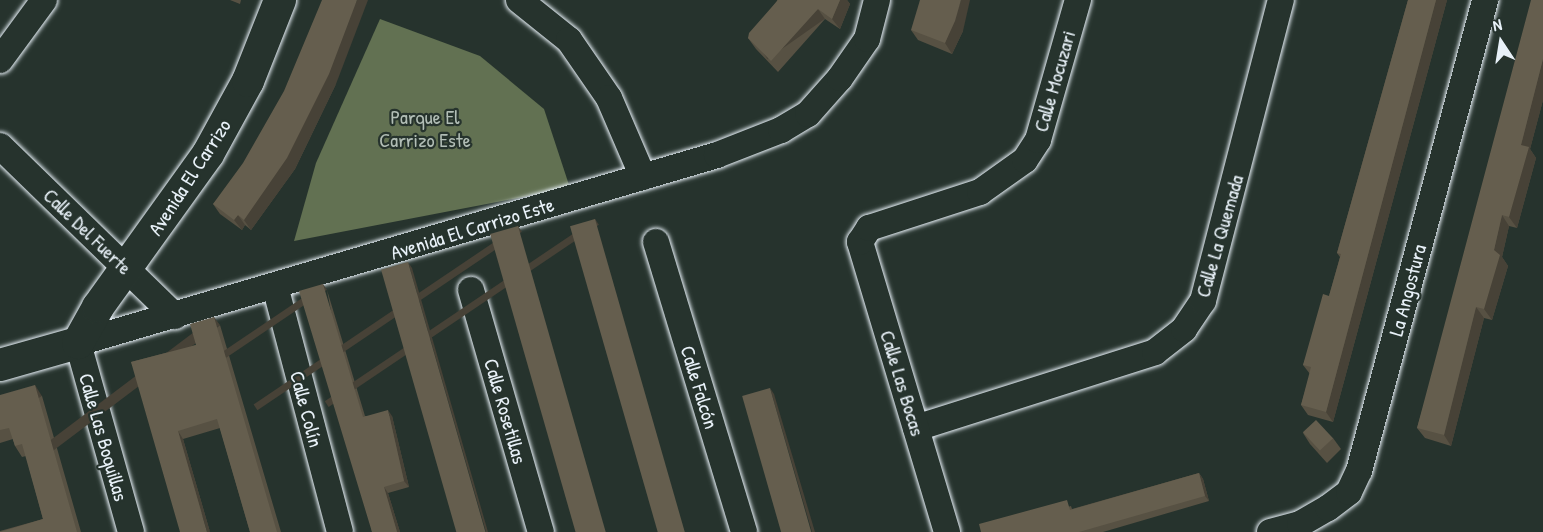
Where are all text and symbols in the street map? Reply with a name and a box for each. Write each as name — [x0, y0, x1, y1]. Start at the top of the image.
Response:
north arrow — [1471, 12, 1531, 72]
text: N — [1491, 13, 1504, 36]
street label: Calle Mocuzari — [1028, 28, 1080, 134]
park label: Parque El Carrizo Este — [379, 104, 471, 151]
street label: Avenida El Carrizo — [143, 114, 235, 240]
street label: Calle La Quemada — [1190, 172, 1248, 300]
street label: Calle Del Fuerte — [39, 183, 137, 279]
street label: Avenida El Carrizo Este — [387, 192, 557, 264]
street label: La Angostura — [1383, 242, 1431, 338]
street label: Calle Las Bocas — [876, 327, 930, 439]
street label: Calle Falcón — [676, 343, 724, 431]
street label: Calle Rosetillas — [480, 356, 532, 466]
street label: Calle Colín — [285, 368, 329, 450]
street label: Calle Las Boquillas — [74, 370, 134, 504]

